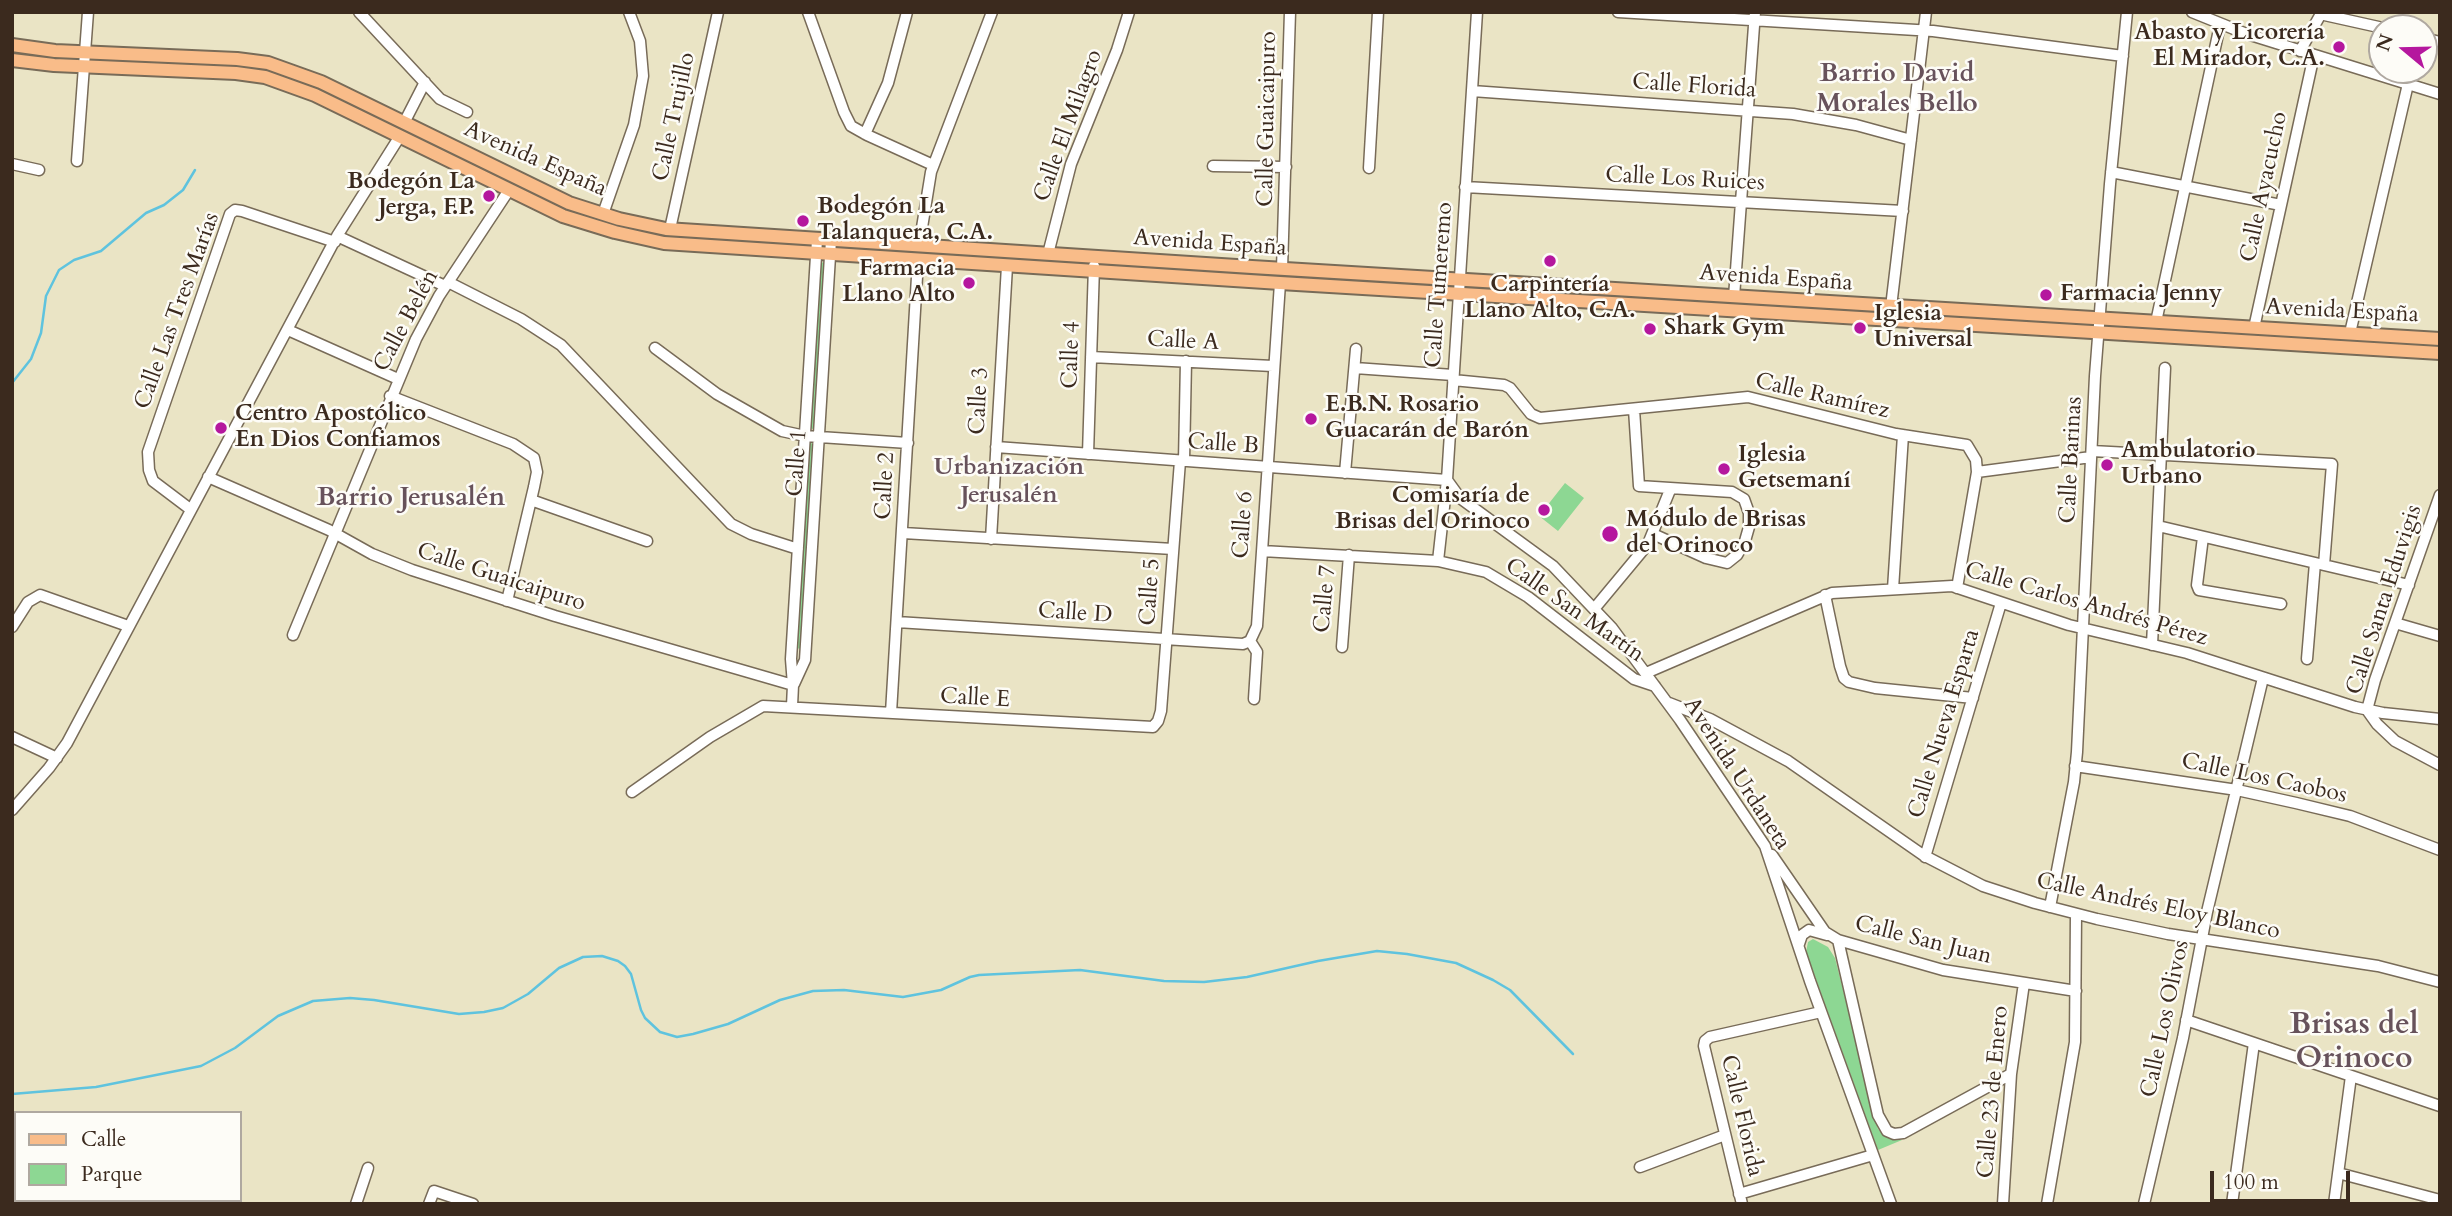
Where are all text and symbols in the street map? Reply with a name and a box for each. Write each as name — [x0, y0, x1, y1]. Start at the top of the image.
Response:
north arrow — [2368, 14, 2438, 84]
place label: Abasto y Licorería El Mirador, C.A. — [2134, 20, 2325, 74]
street label: Calle Guaicaipuro — [1253, 31, 1283, 207]
text: N — [2370, 31, 2400, 55]
marker: Abasto y Licorería El Mirador, C.A. — [2331, 39, 2347, 55]
street label: Calle El Milagro — [1029, 46, 1109, 206]
street label: Calle Trujillo — [648, 50, 702, 184]
district label: Barrio David Morales Bello — [1816, 59, 1978, 120]
street label: Calle Florida — [1631, 69, 1757, 105]
street label: Calle Ayacucho — [2236, 109, 2294, 265]
street label: Avenida España — [459, 116, 611, 204]
street label: Calle Los Ruices — [1605, 162, 1765, 198]
place label: Bodegón La Jerga, F.P. — [347, 169, 475, 223]
marker: Bodegón La Jerga, F.P. — [481, 188, 497, 204]
place label: Bodegón La Talanquera, C.A. — [817, 194, 993, 248]
street label: Calle Tumeremo — [1420, 201, 1460, 369]
street label: Calle Las Tres Marías — [130, 209, 226, 413]
marker: Bodegón La Talanquera, C.A. — [795, 213, 811, 229]
street label: Avenida España — [1133, 225, 1287, 263]
marker: Carpintería Llano Alto, C.A. — [1542, 253, 1558, 269]
place label: Farmacia Llano Alto — [842, 256, 955, 310]
street label: Avenida España — [1699, 260, 1853, 298]
street label: Calle Belén — [369, 265, 445, 377]
place label: Carpintería Llano Alto, C.A. — [1464, 272, 1636, 326]
marker: Farmacia Llano Alto — [961, 275, 977, 291]
place label: Farmacia Jenny — [2060, 281, 2222, 309]
marker: Farmacia Jenny — [2038, 287, 2054, 303]
street label: Avenida España — [2265, 294, 2419, 330]
place label: Iglesia Universal — [1874, 301, 1973, 355]
place label: Shark Gym — [1664, 315, 1785, 343]
marker: Iglesia Universal — [1852, 320, 1868, 336]
street label: Calle 4 — [1057, 321, 1087, 389]
marker: Shark Gym — [1642, 321, 1658, 337]
street label: Calle A — [1146, 326, 1220, 358]
street label: Calle 3 — [964, 367, 996, 435]
street label: Calle Ramírez — [1752, 368, 1892, 426]
place label: E.B.N. Rosario Guacarán de Barón — [1325, 392, 1529, 446]
street label: Calle Barinas — [2055, 396, 2089, 524]
place label: Centro Apostólico En Dios Confiamos — [235, 401, 441, 455]
marker: E.B.N. Rosario Guacarán de Barón — [1303, 411, 1319, 427]
marker: Centro Apostólico En Dios Confiamos — [213, 420, 229, 436]
street label: Calle 1 — [782, 428, 814, 498]
street label: Calle B — [1186, 429, 1260, 461]
place label: Ambulatorio Urbano — [2121, 438, 2255, 492]
place label: Iglesia Getsemaní — [1738, 442, 1851, 496]
street label: Calle 2 — [870, 452, 902, 520]
district label: Urbanización Jerusalén — [934, 454, 1084, 510]
marker: Ambulatorio Urbano — [2099, 457, 2115, 473]
marker: Iglesia Getsemaní — [1716, 461, 1732, 477]
district label: Barrio Jerusalén — [317, 483, 505, 515]
place label: Comisaría de Brisas del Orinoco — [1335, 483, 1530, 537]
street label: Calle 6 — [1228, 490, 1260, 560]
marker: Comisaría de Brisas del Orinoco — [1536, 502, 1552, 518]
street label: Calle Santa Eduvigis — [2341, 502, 2429, 698]
place label: Módulo de Brisas del Orinoco — [1626, 507, 1806, 561]
marker: Módulo de Brisas del Orinoco — [1600, 524, 1620, 544]
street label: Calle Guaicaipuro — [413, 538, 589, 618]
street label: Calle San Martín — [1499, 553, 1649, 669]
street label: Calle 5 — [1135, 557, 1167, 627]
street label: Calle Carlos Andrés Pérez — [1961, 557, 2211, 653]
street label: Calle 7 — [1309, 564, 1343, 634]
street label: Calle D — [1037, 598, 1113, 630]
street label: Calle Nueva Esparta — [1903, 626, 1987, 822]
street label: Calle E — [939, 683, 1011, 715]
street label: Avenida Urdaneta — [1676, 693, 1796, 855]
street label: Calle Los Caobos — [2179, 748, 2349, 810]
street label: Calle Andrés Eloy Blanco — [2034, 868, 2282, 946]
street label: Calle San Juan — [1852, 911, 1994, 971]
street label: Calle Los Olivos — [2136, 938, 2196, 1100]
street label: Calle 23 de Enero — [1973, 1005, 2015, 1179]
district label: Brisas del Orinoco — [2289, 1008, 2419, 1078]
street label: Calle Florida — [1714, 1052, 1768, 1180]
legend — [14, 1111, 242, 1202]
text: Calle — [81, 1125, 126, 1154]
scale bar — [2214, 1156, 2354, 1200]
text: Parque — [81, 1160, 142, 1189]
text: 100 m — [2223, 1168, 2279, 1197]

